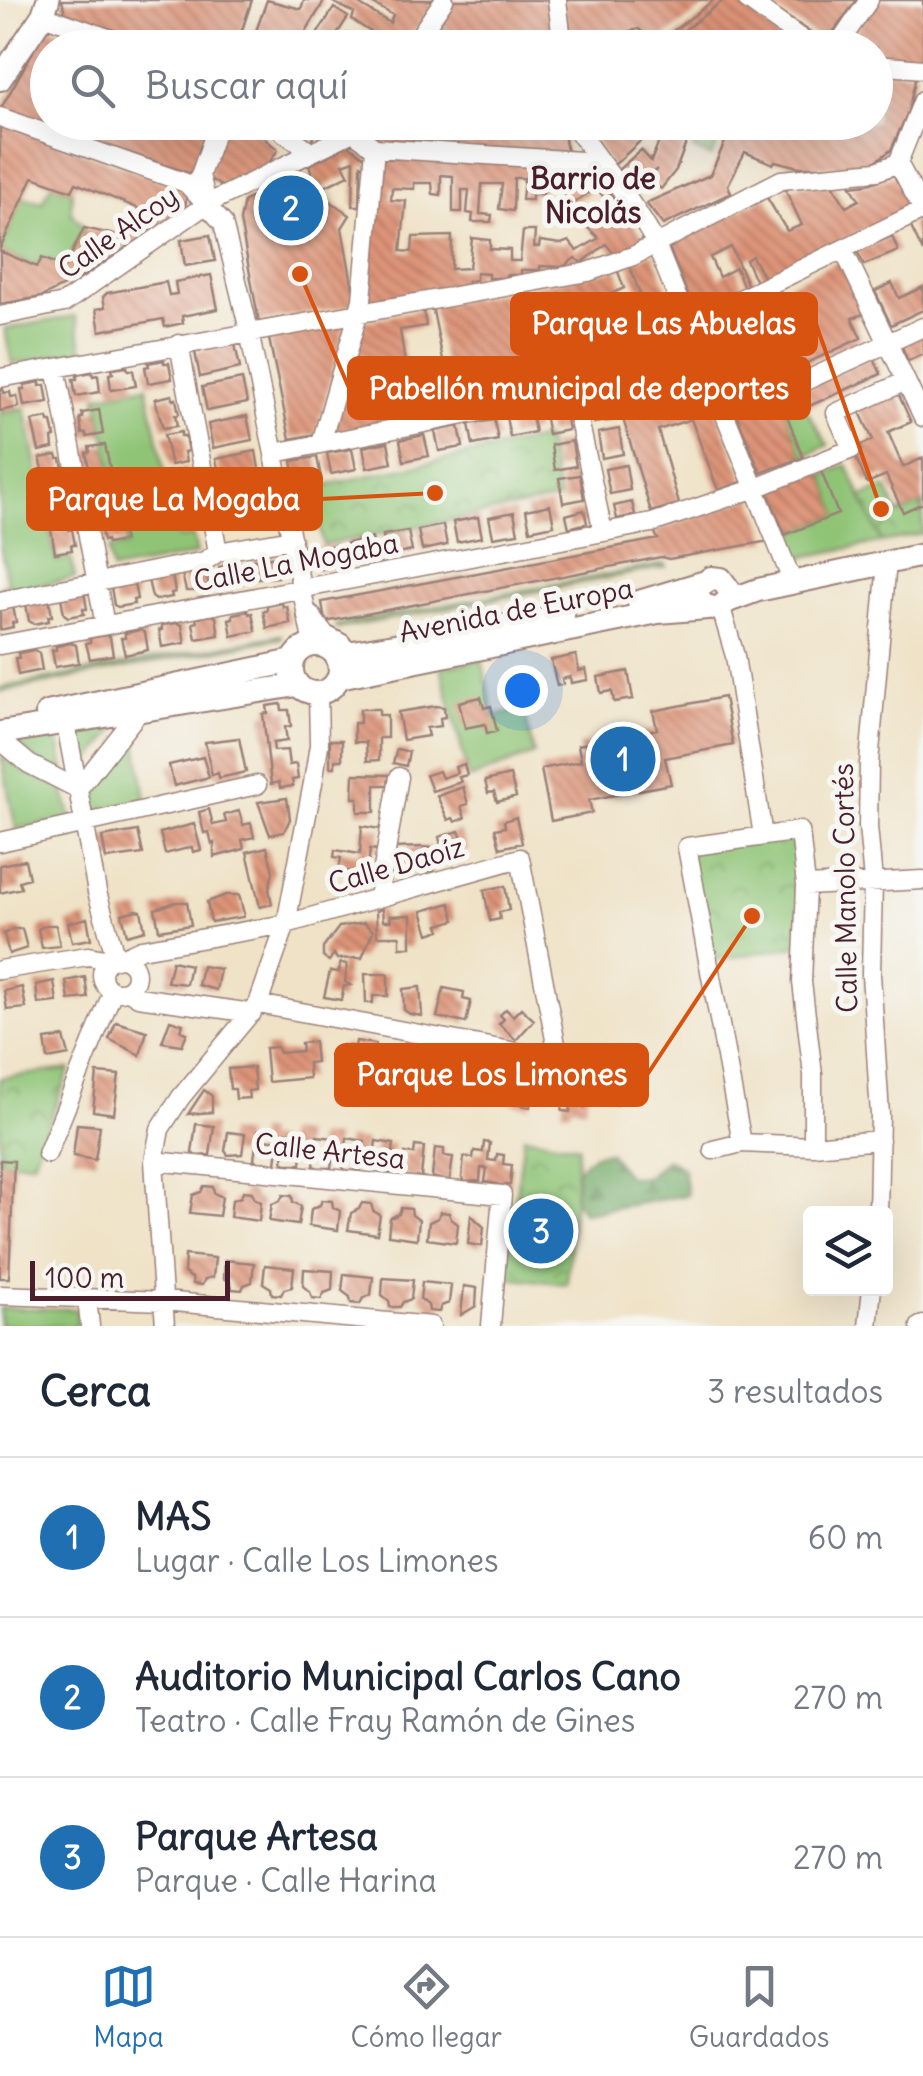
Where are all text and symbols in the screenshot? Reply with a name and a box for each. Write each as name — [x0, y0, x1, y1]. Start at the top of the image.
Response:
search box — [30, 30, 893, 140]
icon: search — [65, 58, 120, 113]
text: Buscar aquí — [145, 62, 348, 109]
district label: Barrio de Nicolás — [530, 159, 656, 231]
pin: 2 — [258, 170, 324, 246]
street label: Calle Alcoy — [51, 178, 185, 286]
callout: Parque Las Abuelas — [512, 294, 816, 354]
text: Parque Las Abuelas — [532, 304, 796, 342]
callout: Pabellón municipal de deportes — [349, 358, 809, 418]
text: Pabellón municipal de deportes — [369, 369, 789, 407]
callout: Parque La Mogaba — [28, 469, 321, 529]
text: Parque La Mogaba — [48, 480, 300, 518]
street label: Calle La Mogaba — [191, 525, 401, 599]
street label: Avenida de Europa — [396, 570, 636, 650]
your location — [497, 665, 548, 716]
pin: 1 — [590, 722, 656, 796]
street label: Calle Manolo Cortés — [825, 763, 865, 1013]
street label: Calle Daoíz — [324, 828, 468, 902]
callout: Parque Los Limones — [336, 1045, 647, 1105]
text: Parque Los Limones — [357, 1055, 627, 1093]
street label: Calle Artesa — [253, 1125, 407, 1177]
pin: 3 — [508, 1194, 574, 1268]
map controls — [803, 1206, 893, 1296]
button: layers — [803, 1206, 893, 1296]
scale bar — [30, 1256, 230, 1300]
text: 100 m — [45, 1260, 124, 1296]
text: Cerca — [40, 1365, 151, 1417]
text: 3 resultados — [707, 1371, 883, 1412]
text: MAS — [135, 1493, 211, 1540]
text: 1 — [66, 1517, 79, 1558]
text: 60 m — [808, 1517, 883, 1558]
text: Lugar · Calle Los Limones — [135, 1540, 499, 1581]
text: Auditorio Municipal Carlos Cano — [135, 1653, 681, 1700]
text: 2 — [64, 1677, 81, 1718]
text: 270 m — [793, 1677, 883, 1718]
text: Teatro · Calle Fray Ramón de Gines — [135, 1700, 635, 1741]
text: Parque Artesa — [135, 1813, 378, 1860]
text: 3 — [63, 1837, 82, 1878]
text: 270 m — [793, 1837, 883, 1878]
text: Parque · Calle Harina — [135, 1860, 437, 1901]
tab: Mapa — [93, 1959, 164, 2055]
tab: Cómo llegar — [351, 1959, 502, 2055]
tab: Guardados — [689, 1959, 830, 2055]

